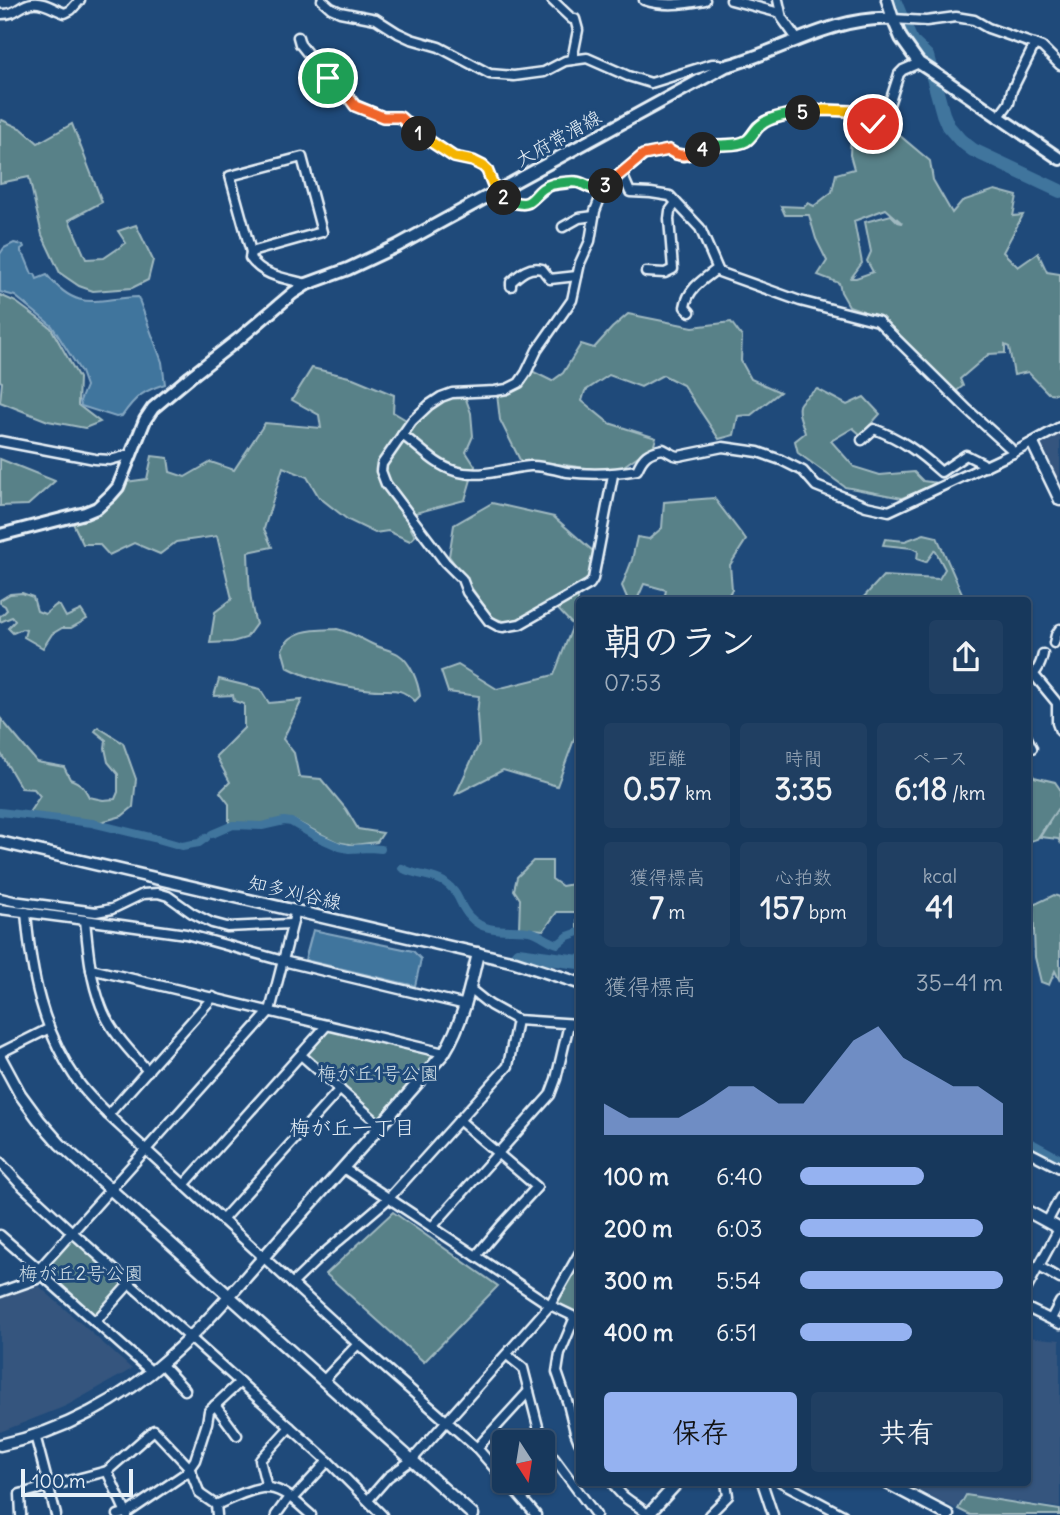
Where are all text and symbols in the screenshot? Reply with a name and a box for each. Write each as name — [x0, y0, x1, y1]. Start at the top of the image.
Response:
pin — [298, 48, 358, 108]
icon: arrive — [309, 59, 347, 97]
pin — [843, 94, 903, 154]
pin: 5 — [786, 96, 820, 130]
text: 5 — [797, 100, 808, 124]
street label: 大府常滑線 — [511, 104, 605, 172]
icon: check — [854, 105, 892, 143]
pin: 1 — [402, 116, 436, 152]
text: 1 — [415, 121, 422, 145]
pin: 4 — [686, 132, 720, 168]
text: 4 — [697, 137, 708, 161]
pin: 3 — [588, 168, 624, 204]
text: 3 — [600, 173, 611, 197]
pin: 2 — [486, 180, 522, 216]
text: 2 — [498, 185, 509, 209]
text: 朝のラン — [604, 618, 756, 665]
button: share — [929, 620, 1003, 694]
text: 07:53 — [604, 668, 662, 697]
text: 距離 — [648, 746, 686, 770]
text: 時間 — [784, 746, 823, 770]
text: ペース — [912, 746, 968, 770]
text: 0.57 — [623, 770, 681, 808]
text: 3:35 — [774, 770, 833, 808]
text: 6:18 — [894, 770, 948, 808]
text: km — [681, 781, 712, 805]
text: /km — [948, 781, 985, 805]
text: kcal — [923, 864, 957, 888]
text: 獲得標高 — [629, 865, 705, 889]
text: 心拍数 — [775, 865, 832, 889]
street label: 知多刈谷線 — [246, 870, 344, 914]
text: 41 — [925, 888, 954, 926]
text: 7 — [649, 889, 664, 927]
text: 157 — [760, 889, 804, 927]
text: m — [664, 900, 685, 924]
text: bpm — [804, 900, 847, 924]
text: 35–41 m — [916, 968, 1003, 997]
text: 獲得標高 — [604, 972, 696, 1001]
park label: 梅が丘1号公園 — [317, 1061, 439, 1085]
district label: 梅が丘一丁目 — [289, 1114, 415, 1141]
text: 100 m — [604, 1162, 669, 1191]
text: 6:40 — [716, 1162, 763, 1191]
text: 200 m — [604, 1214, 673, 1243]
text: 6:03 — [716, 1214, 763, 1243]
park label: 梅が丘2号公園 — [19, 1261, 143, 1285]
text: 300 m — [604, 1266, 673, 1295]
text: 5:54 — [716, 1266, 761, 1295]
text: 400 m — [604, 1318, 673, 1347]
text: 6:51 — [716, 1318, 757, 1347]
button: 保存 — [604, 1392, 797, 1472]
button: 共有 — [811, 1392, 1003, 1472]
north arrow — [492, 1430, 555, 1493]
map controls — [492, 1430, 555, 1493]
scale bar — [21, 1466, 133, 1498]
text: 100 m — [32, 1469, 86, 1493]

